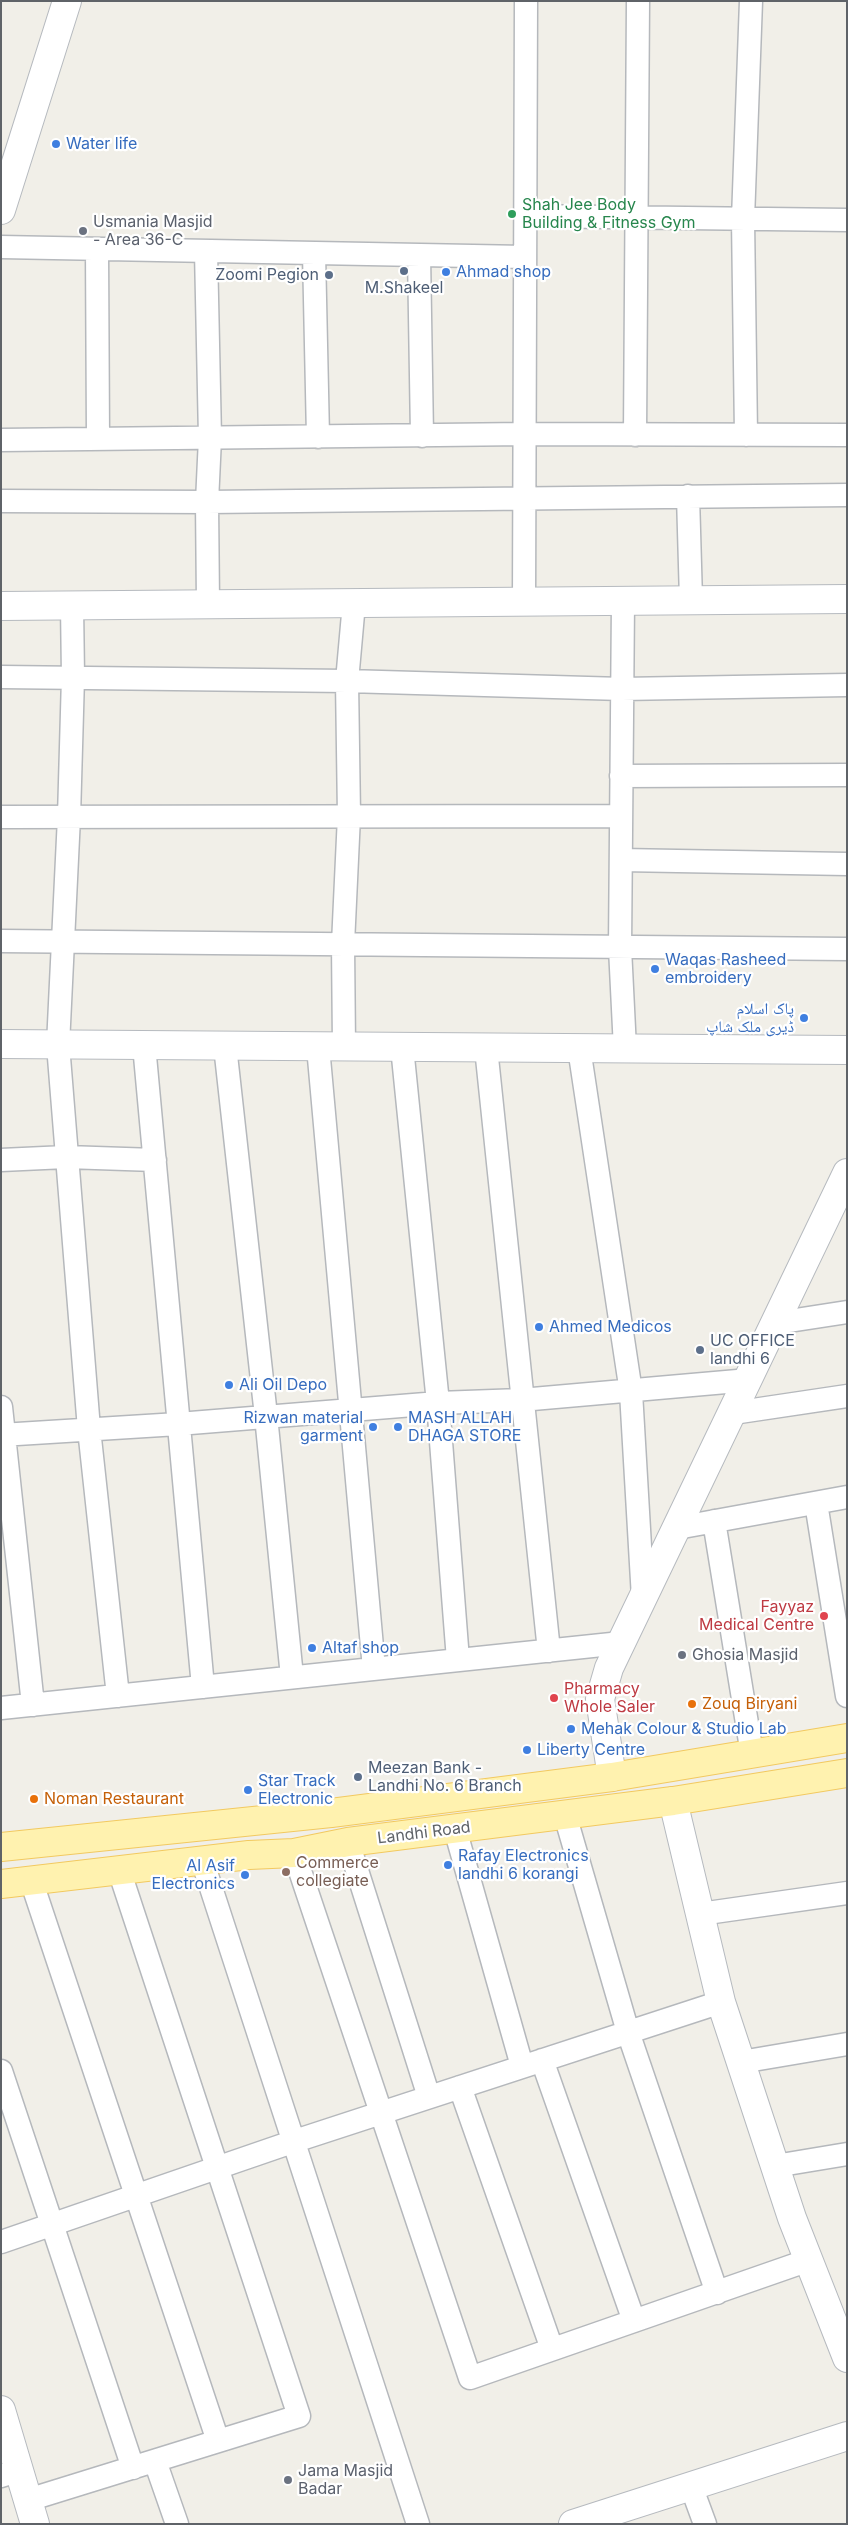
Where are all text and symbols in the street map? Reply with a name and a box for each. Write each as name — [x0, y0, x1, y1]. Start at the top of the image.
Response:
place label: Water life — [66, 134, 137, 154]
marker: Water life — [50, 138, 62, 150]
place label: Shah Jee Body Building & Fitness Gym — [522, 195, 696, 233]
marker: Shah Jee Body Building & Fitness Gym — [506, 208, 518, 220]
place label: Usmania Masjid - Area 36-C — [93, 212, 213, 250]
marker: Usmania Masjid - Area 36-C — [77, 225, 89, 237]
place label: Ahmad shop — [456, 262, 551, 282]
place label: Zoomi Pegion — [215, 265, 319, 285]
marker: M.Shakeel — [398, 265, 410, 277]
marker: Ahmad shop — [440, 266, 452, 278]
marker: Zoomi Pegion — [323, 269, 335, 281]
place label: M.Shakeel — [365, 278, 443, 298]
place label: Waqas Rasheed embroidery — [665, 950, 786, 988]
marker: Waqas Rasheed embroidery — [649, 963, 661, 975]
place label: پاک اسلام ڈیری ملک شاپ — [706, 999, 794, 1037]
marker: پاک اسلام ڈیری ملک شاپ — [798, 1012, 810, 1024]
place label: Ahmed Medicos — [549, 1317, 672, 1337]
marker: Ahmed Medicos — [533, 1321, 545, 1333]
place label: UC OFFICE landhi 6 — [710, 1331, 795, 1369]
marker: UC OFFICE landhi 6 — [694, 1344, 706, 1356]
place label: Ali Oil Depo — [239, 1375, 327, 1395]
marker: Ali Oil Depo — [223, 1379, 235, 1391]
place label: Rizwan material garment — [244, 1408, 363, 1446]
place label: MASH ALLAH DHAGA STORE — [408, 1408, 521, 1446]
marker: Rizwan material garment — [367, 1421, 379, 1433]
marker: MASH ALLAH DHAGA STORE — [392, 1421, 404, 1433]
place label: Fayyaz Medical Centre — [699, 1597, 814, 1635]
marker: Fayyaz Medical Centre — [818, 1610, 830, 1622]
place label: Altaf shop — [322, 1638, 399, 1658]
marker: Altaf shop — [306, 1642, 318, 1654]
place label: Ghosia Masjid — [692, 1645, 798, 1665]
marker: Ghosia Masjid — [676, 1649, 688, 1661]
place label: Pharmacy Whole Saler — [564, 1679, 655, 1717]
marker: Pharmacy Whole Saler — [548, 1692, 560, 1704]
place label: Zouq Biryani — [702, 1694, 797, 1714]
marker: Zouq Biryani — [686, 1698, 698, 1710]
place label: Mehak Colour & Studio Lab — [581, 1719, 787, 1739]
marker: Mehak Colour & Studio Lab — [565, 1723, 577, 1735]
place label: Liberty Centre — [537, 1740, 645, 1760]
marker: Liberty Centre — [521, 1744, 533, 1756]
place label: Meezan Bank - Landhi No. 6 Branch — [368, 1758, 522, 1796]
place label: Star Track Electronic — [258, 1771, 335, 1809]
marker: Meezan Bank - Landhi No. 6 Branch — [352, 1771, 364, 1783]
marker: Star Track Electronic — [242, 1784, 254, 1796]
place label: Noman Restaurant — [44, 1789, 184, 1809]
marker: Noman Restaurant — [28, 1793, 40, 1805]
street label: Landhi Road — [376, 1818, 472, 1848]
place label: Rafay Electronics landhi 6 korangi — [458, 1846, 589, 1884]
place label: Commerce collegiate — [296, 1853, 379, 1891]
place label: Al Asif Electronics — [152, 1856, 235, 1894]
marker: Rafay Electronics landhi 6 korangi — [442, 1859, 454, 1871]
marker: Commerce collegiate — [280, 1866, 292, 1878]
marker: Al Asif Electronics — [239, 1869, 251, 1881]
place label: Jama Masjid Badar — [298, 2461, 393, 2499]
marker: Jama Masjid Badar — [282, 2474, 294, 2486]

